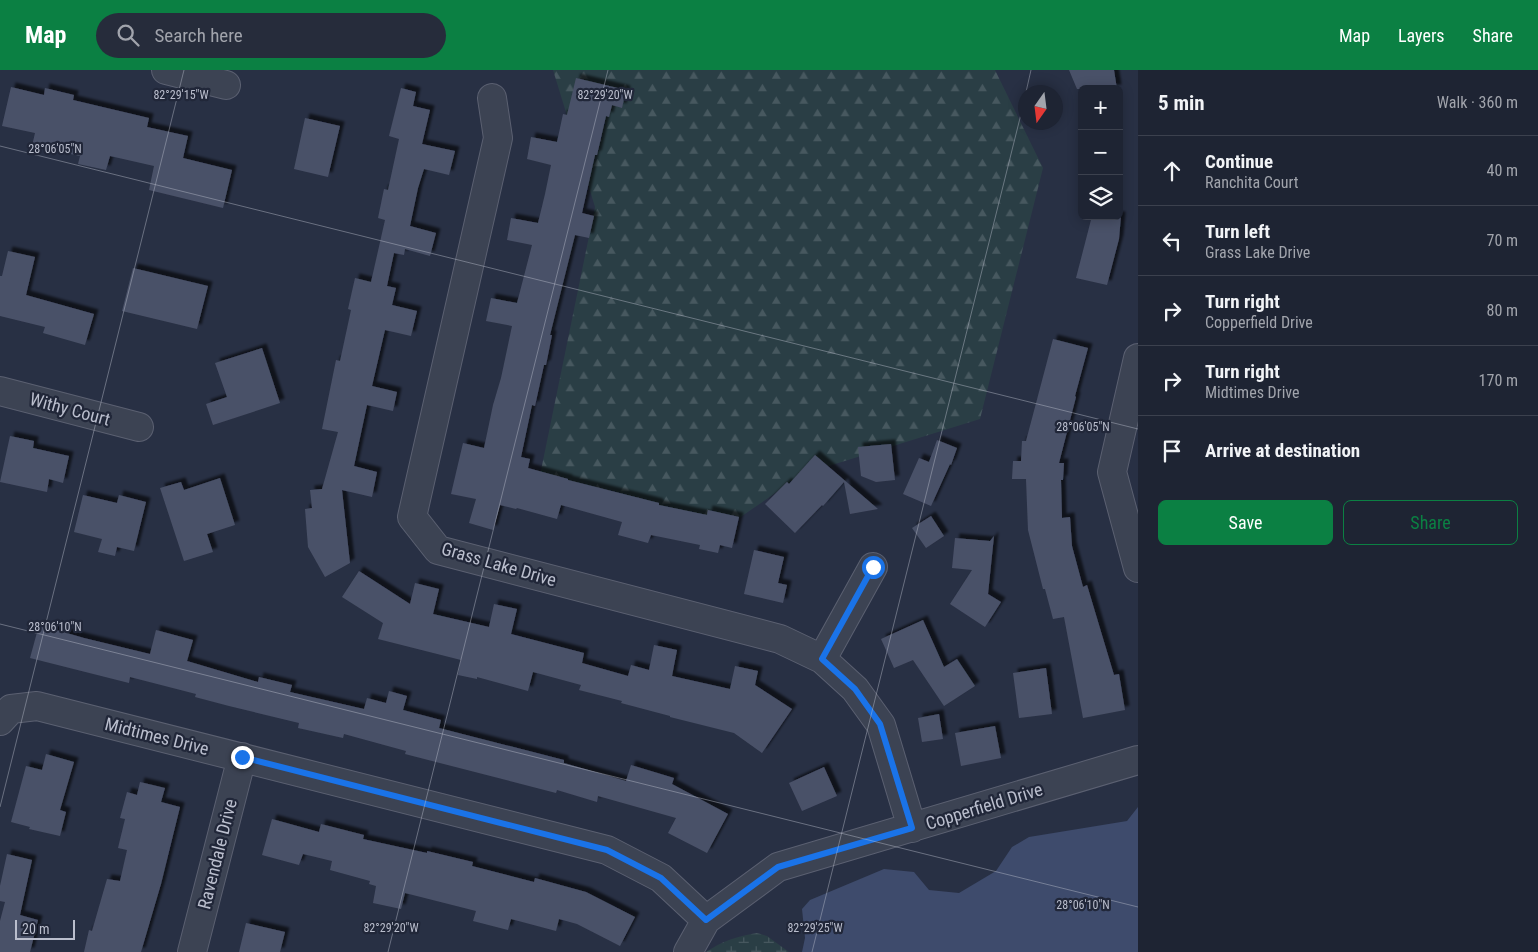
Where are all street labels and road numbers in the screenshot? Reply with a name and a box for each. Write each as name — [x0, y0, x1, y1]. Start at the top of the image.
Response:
street label: Withy Court — [27, 388, 113, 430]
street label: Grass Lake Drive — [439, 538, 559, 590]
street label: Midtimes Drive — [103, 713, 211, 759]
street label: Copperfield Drive — [923, 778, 1045, 834]
street label: Ravendale Drive — [193, 797, 241, 911]

